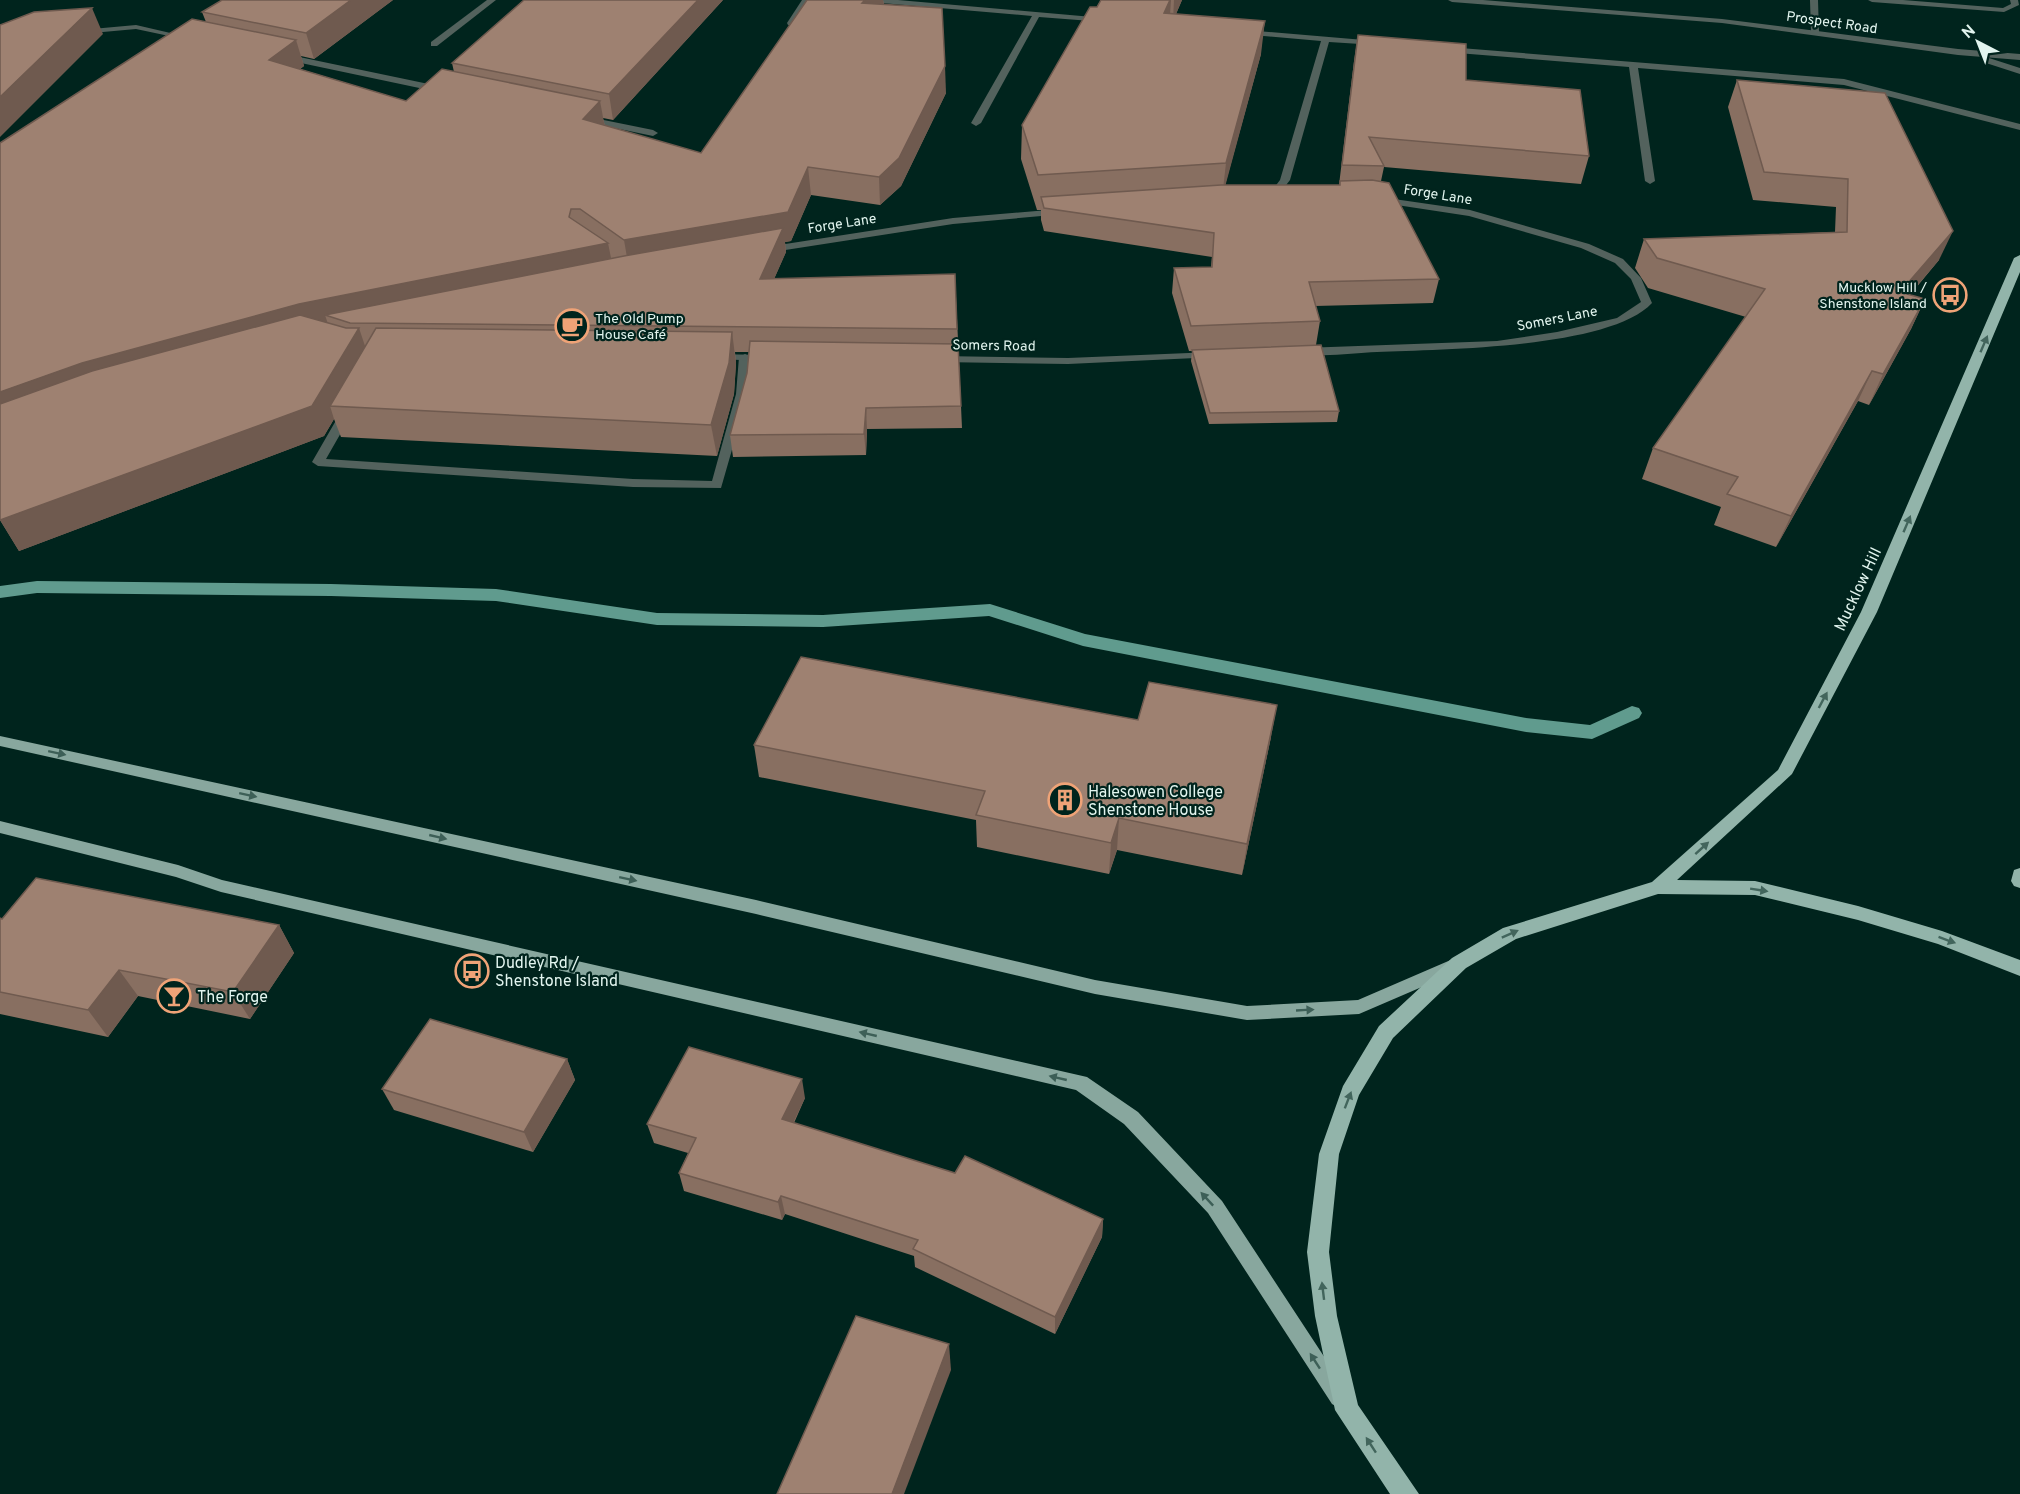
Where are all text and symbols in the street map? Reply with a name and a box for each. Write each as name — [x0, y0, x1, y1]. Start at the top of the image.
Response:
street label: Prospect Road — [1785, 9, 1878, 38]
north arrow — [1948, 12, 2008, 72]
text: N — [1958, 21, 1980, 44]
street label: Forge Lane — [1402, 182, 1473, 209]
street label: Forge Lane — [807, 211, 878, 238]
bus stop icon: Mucklow Hill / Shenstone Island — [1932, 277, 1968, 313]
place label: Mucklow Hill / Shenstone Island — [1819, 280, 1927, 313]
street label: Somers Lane — [1516, 303, 1599, 336]
cafe icon: The Old Pump House Café — [554, 308, 590, 344]
place label: The Old Pump House Café — [595, 311, 684, 344]
one-way arrow — [1979, 335, 1989, 353]
street label: Somers Road — [952, 337, 1036, 356]
one-way arrow — [1902, 514, 1912, 532]
street label: Mucklow Hill — [1831, 545, 1887, 635]
one-way arrow — [1819, 691, 1828, 708]
one-way arrow — [48, 749, 67, 758]
building icon: Halesowen College Shenstone House — [1047, 782, 1083, 818]
place label: Halesowen College Shenstone House — [1088, 783, 1223, 821]
one-way arrow — [238, 790, 257, 800]
one-way arrow — [429, 833, 447, 843]
one-way arrow — [1694, 842, 1709, 855]
one-way arrow — [619, 875, 638, 884]
one-way arrow — [1749, 885, 1768, 894]
one-way arrow — [1501, 930, 1518, 939]
one-way arrow — [1938, 936, 1956, 946]
bus stop icon: Dudley Rd / Shenstone Island — [454, 953, 490, 989]
place label: Dudley Rd / Shenstone Island — [495, 954, 618, 992]
bar icon: The Forge — [156, 978, 192, 1014]
place label: The Forge — [197, 988, 268, 1008]
one-way arrow — [1296, 1005, 1315, 1015]
one-way arrow — [859, 1029, 877, 1039]
one-way arrow — [1049, 1073, 1068, 1082]
one-way arrow — [1344, 1091, 1353, 1109]
one-way arrow — [1200, 1191, 1214, 1206]
one-way arrow — [1318, 1281, 1328, 1300]
one-way arrow — [1309, 1353, 1321, 1369]
one-way arrow — [1365, 1437, 1376, 1453]

